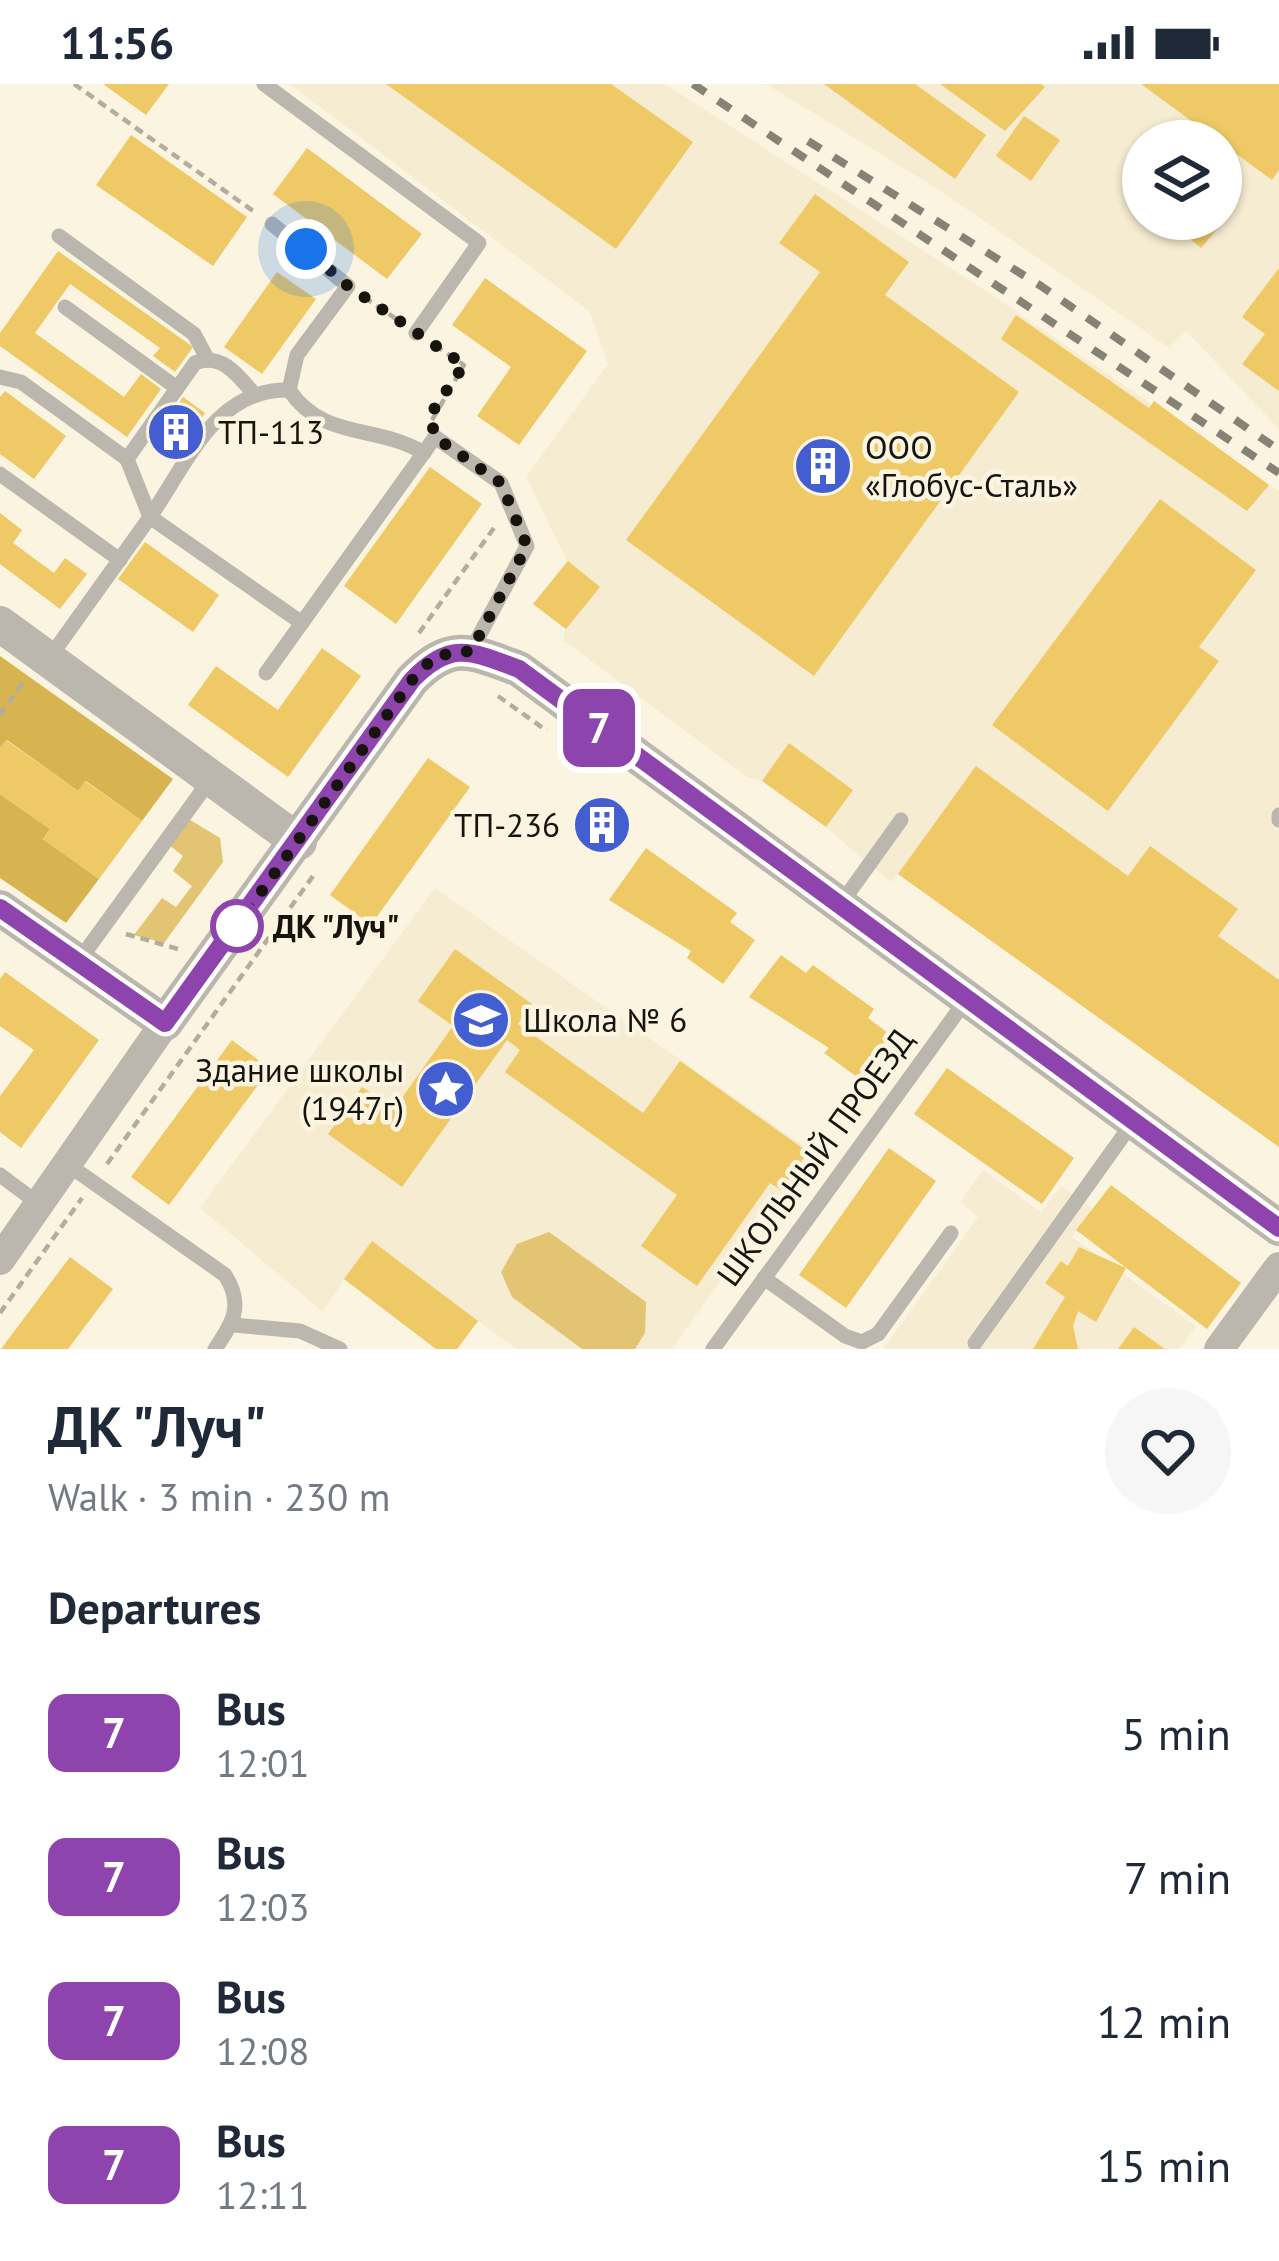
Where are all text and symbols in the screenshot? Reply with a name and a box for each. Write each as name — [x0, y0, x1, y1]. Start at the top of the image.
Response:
text: 11:56 — [60, 13, 174, 71]
map controls — [1122, 120, 1242, 240]
button: layers — [1122, 120, 1242, 240]
your location — [276, 219, 336, 279]
building icon: ТП-113 — [145, 401, 207, 463]
place label: ТП-113 — [218, 410, 324, 453]
place label: ООО «Глобус-Сталь» — [865, 425, 1078, 506]
building icon: ООО «Глобус-Сталь» — [792, 435, 854, 497]
line badge: 7 — [560, 689, 638, 767]
text: 7 — [587, 700, 611, 755]
building icon: ТП-236 — [571, 794, 633, 856]
place label: ТП-236 — [454, 803, 560, 846]
marker: ДК "Луч" — [212, 901, 262, 951]
place label: ДК "Луч" — [273, 904, 399, 947]
school or university icon: Школа № 6 — [450, 989, 512, 1051]
place label: Школа № 6 — [523, 998, 687, 1041]
street label: ШКОЛЬНЫЙ ПРОЕЗД — [707, 1019, 923, 1294]
place label: Здание школы (1947г) — [195, 1048, 404, 1129]
place icon: Здание школы (1947г) — [415, 1058, 477, 1120]
button: heart — [1105, 1388, 1231, 1514]
text: ДК "Луч" — [48, 1389, 266, 1463]
text: Walk · 3 min · 230 m — [48, 1471, 390, 1522]
text: Departures — [48, 1578, 261, 1636]
text: Bus — [216, 1679, 286, 1737]
text: 5 min — [1121, 1704, 1231, 1762]
text: 7 — [102, 1705, 126, 1760]
text: 12:01 — [216, 1737, 310, 1788]
text: Bus — [216, 1823, 286, 1881]
text: 7 min — [1124, 1848, 1231, 1906]
text: 7 — [102, 1849, 126, 1904]
text: 12:03 — [216, 1881, 310, 1932]
text: Bus — [216, 1967, 286, 2025]
text: 12 min — [1097, 1992, 1231, 2050]
text: 7 — [102, 1993, 126, 2048]
text: 12:08 — [216, 2025, 310, 2076]
text: Bus — [216, 2111, 286, 2169]
text: 15 min — [1097, 2136, 1231, 2194]
text: 7 — [102, 2137, 126, 2192]
text: 12:11 — [216, 2169, 310, 2220]

